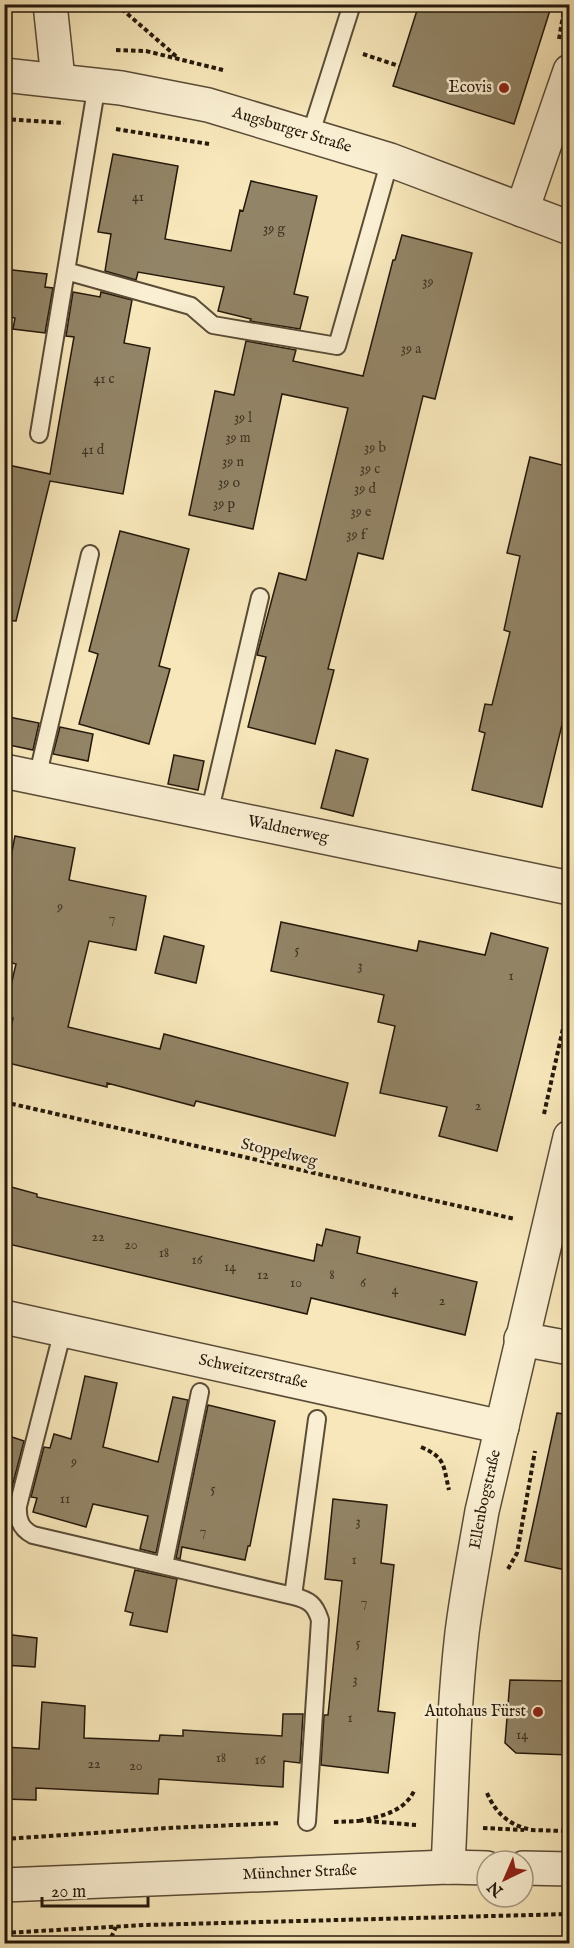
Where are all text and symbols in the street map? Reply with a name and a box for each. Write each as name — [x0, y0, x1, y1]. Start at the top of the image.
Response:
place label: Ecovis — [449, 78, 492, 98]
marker: Ecovis — [497, 81, 511, 95]
street label: Augsburger Straße — [229, 103, 354, 158]
house number: 41 — [132, 188, 144, 206]
house number: 39 g — [263, 220, 285, 238]
house number: 39 — [422, 273, 434, 291]
house number: 39 a — [401, 340, 422, 358]
house number: 41 c — [93, 370, 115, 388]
house number: 39 l — [234, 409, 252, 427]
house number: 39 m — [225, 429, 251, 447]
house number: 39 b — [364, 439, 386, 457]
house number: 41 d — [82, 441, 105, 459]
house number: 39 n — [222, 453, 244, 471]
house number: 39 c — [360, 460, 380, 478]
house number: 39 o — [218, 474, 240, 492]
house number: 39 d — [354, 480, 376, 498]
house number: 39 p — [213, 495, 235, 513]
house number: 39 e — [351, 503, 372, 521]
house number: 39 f — [346, 526, 369, 544]
street label: Waldnerweg — [246, 812, 331, 848]
house number: 9 — [56, 898, 63, 916]
house number: 7 — [109, 909, 115, 927]
house number: 5 — [294, 941, 300, 959]
house number: 3 — [357, 957, 363, 975]
house number: 1 — [508, 967, 514, 985]
house number: 2 — [475, 1097, 482, 1115]
street label: Stoppelweg — [239, 1135, 319, 1172]
house number: 22 — [91, 1228, 105, 1246]
house number: 20 — [124, 1236, 138, 1254]
house number: 18 — [159, 1244, 169, 1262]
house number: 16 — [191, 1251, 204, 1269]
house number: 14 — [224, 1258, 236, 1276]
house number: 12 — [257, 1266, 269, 1284]
house number: 8 — [329, 1266, 335, 1284]
house number: 10 — [290, 1274, 302, 1292]
house number: 6 — [360, 1274, 367, 1292]
house number: 4 — [392, 1281, 399, 1299]
house number: 2 — [439, 1292, 446, 1310]
street label: Schweitzerstraße — [197, 1350, 309, 1394]
street label: Ellenbogstraße — [465, 1448, 506, 1551]
house number: 9 — [70, 1453, 77, 1471]
house number: 5 — [210, 1480, 216, 1498]
house number: 11 — [60, 1490, 70, 1508]
house number: 3 — [355, 1513, 361, 1531]
house number: 7 — [200, 1522, 206, 1540]
house number: 1 — [351, 1551, 357, 1569]
house number: 7 — [361, 1593, 367, 1611]
house number: 5 — [355, 1634, 361, 1652]
house number: 3 — [352, 1671, 358, 1689]
place label: Autohaus Fürst — [424, 1702, 527, 1722]
marker: Autohaus Fürst — [531, 1705, 545, 1719]
house number: 1 — [347, 1709, 353, 1727]
house number: 14 — [516, 1726, 528, 1744]
house number: 18 — [216, 1749, 226, 1767]
house number: 16 — [254, 1751, 267, 1769]
house number: 22 — [87, 1755, 101, 1773]
house number: 20 — [129, 1757, 143, 1775]
north arrow — [475, 1849, 535, 1909]
street label: Münchner Straße — [242, 1861, 357, 1885]
scale bar — [42, 1870, 148, 1908]
text: N — [484, 1876, 509, 1901]
text: 20 m — [51, 1881, 86, 1904]

